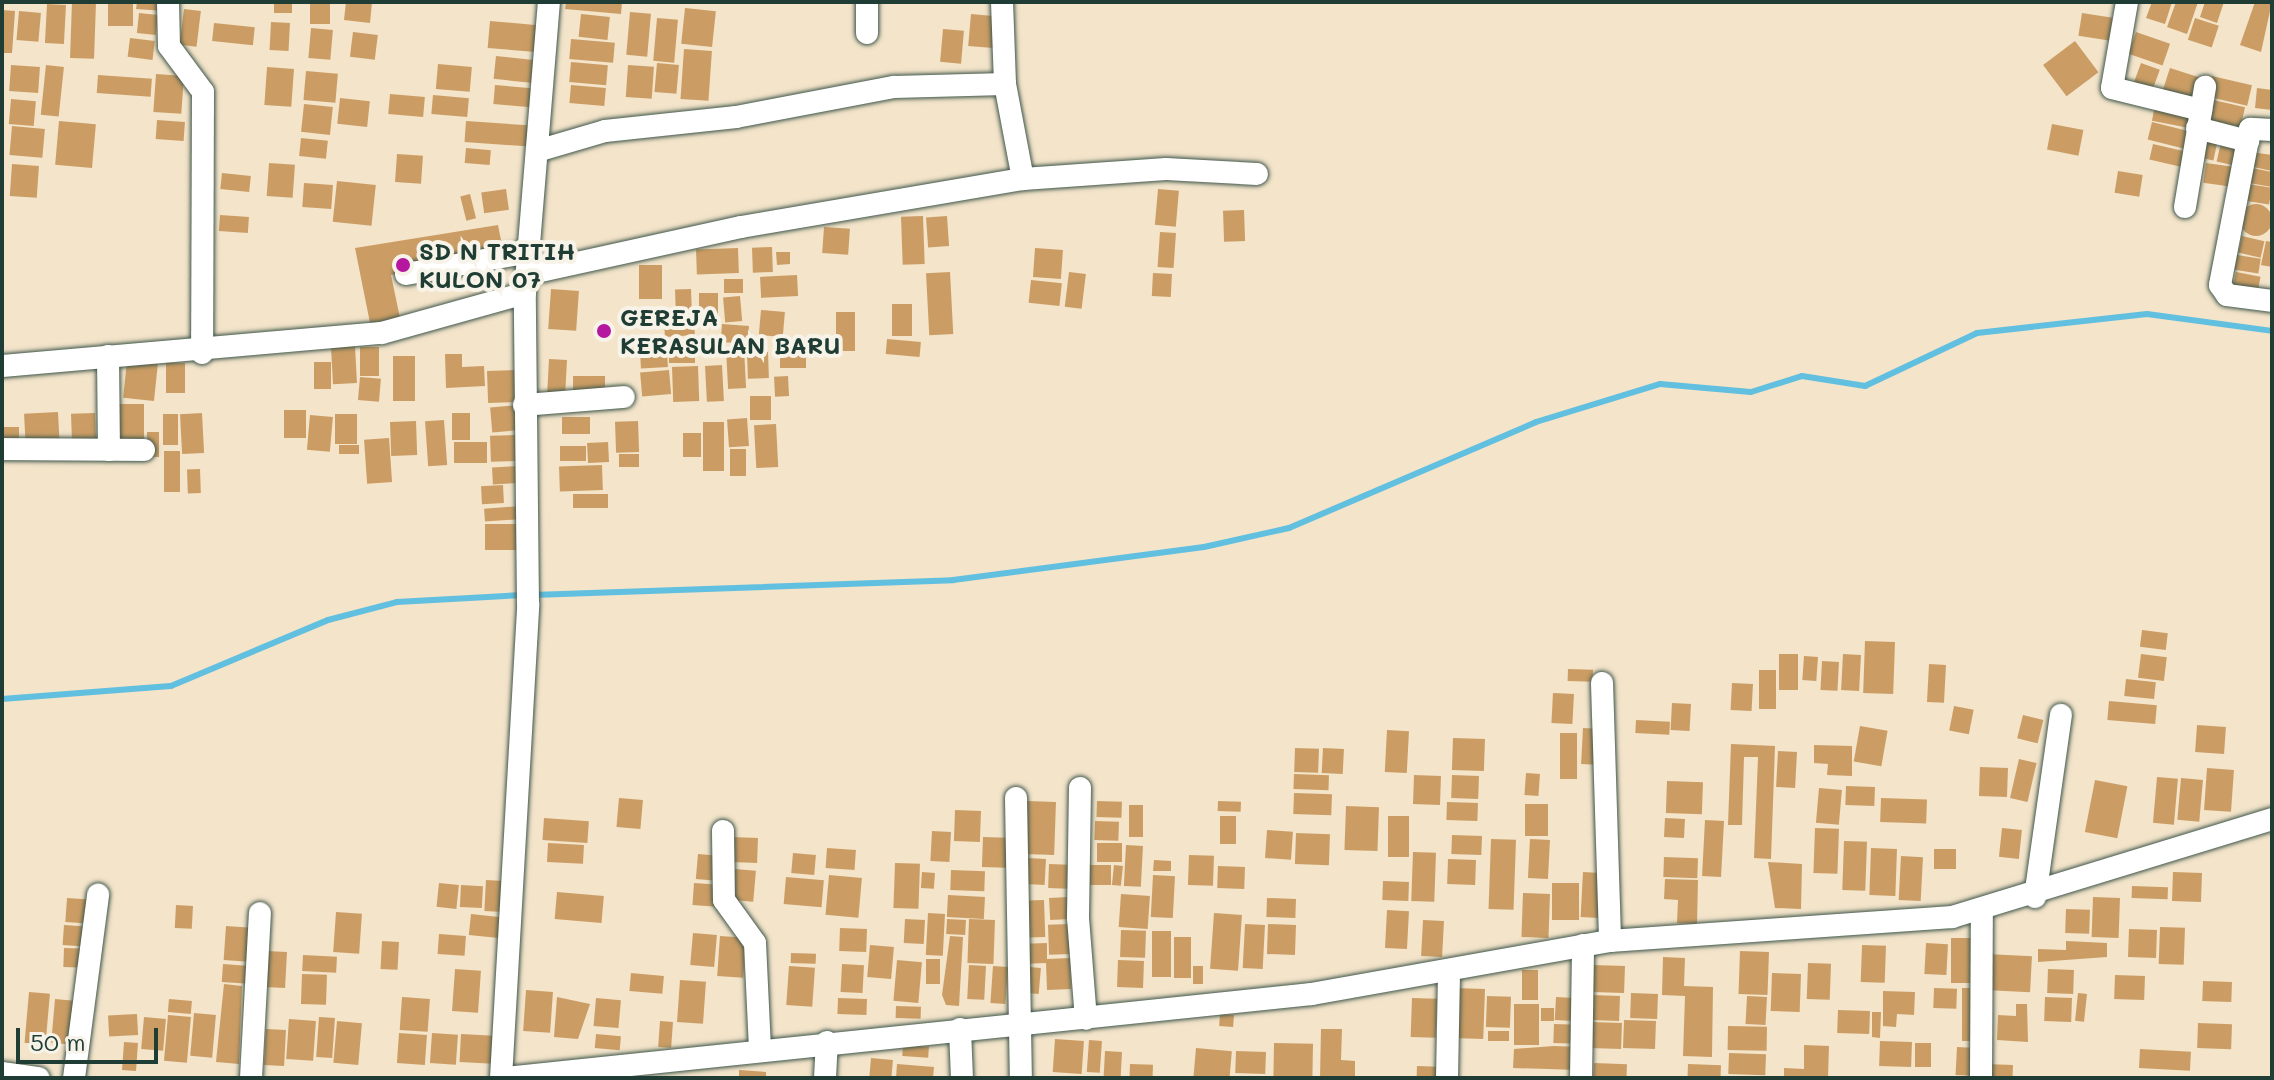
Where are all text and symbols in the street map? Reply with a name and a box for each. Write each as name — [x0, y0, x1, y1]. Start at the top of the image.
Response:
place label: SD N TRITIH KULON 07 — [419, 237, 576, 293]
marker: SD N TRITIH KULON 07 — [394, 256, 412, 274]
place label: GEREJA KERASULAN BARU — [620, 303, 840, 359]
marker: GEREJA KERASULAN BARU — [595, 322, 613, 340]
scale bar — [20, 1012, 162, 1062]
text: 50 m — [30, 1026, 86, 1057]

